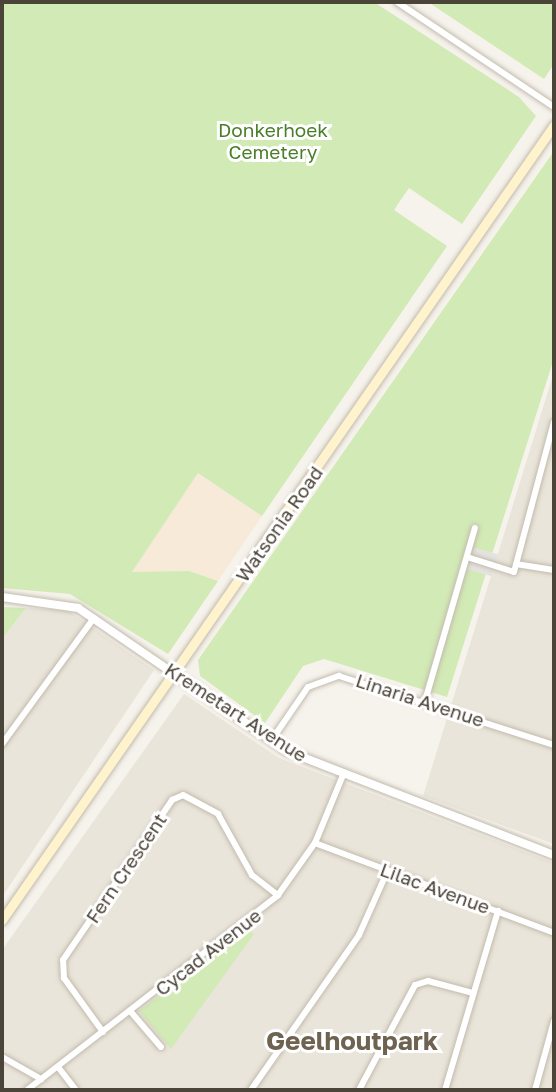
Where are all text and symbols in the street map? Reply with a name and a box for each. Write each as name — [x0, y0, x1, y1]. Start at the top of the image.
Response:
park label: Donkerhoek Cemetery — [218, 119, 328, 163]
street label: Watsonia Road — [231, 462, 327, 586]
street label: Kremetart Avenue — [161, 658, 311, 766]
street label: Linaria Avenue — [353, 669, 487, 731]
street label: Fern Crescent — [81, 809, 171, 927]
street label: Lilac Avenue — [377, 858, 493, 918]
street label: Cycad Avenue — [151, 904, 265, 1000]
district label: Geelhoutpark — [266, 1025, 438, 1057]

